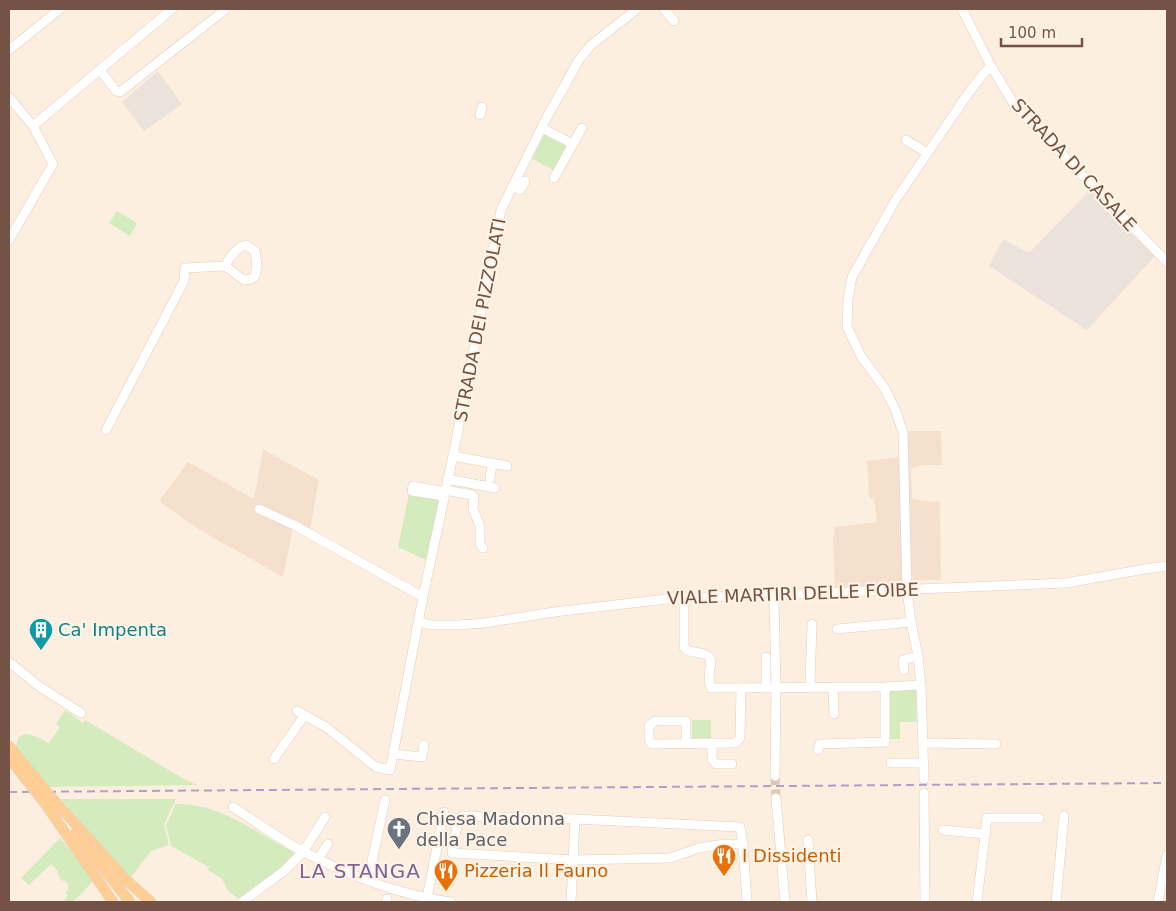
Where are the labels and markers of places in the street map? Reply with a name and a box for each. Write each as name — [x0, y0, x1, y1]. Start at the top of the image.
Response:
building icon: Ca' Impenta — [28, 617, 54, 651]
place label: Ca' Impenta — [58, 619, 167, 640]
place label: Chiesa Madonna della Pace — [416, 808, 565, 850]
church icon: Chiesa Madonna della Pace — [386, 816, 412, 850]
restaurant icon: I Dissidenti — [711, 843, 737, 877]
place label: I Dissidenti — [742, 845, 842, 866]
restaurant icon: Pizzeria Il Fauno — [433, 858, 459, 892]
place label: Pizzeria Il Fauno — [464, 860, 608, 881]

